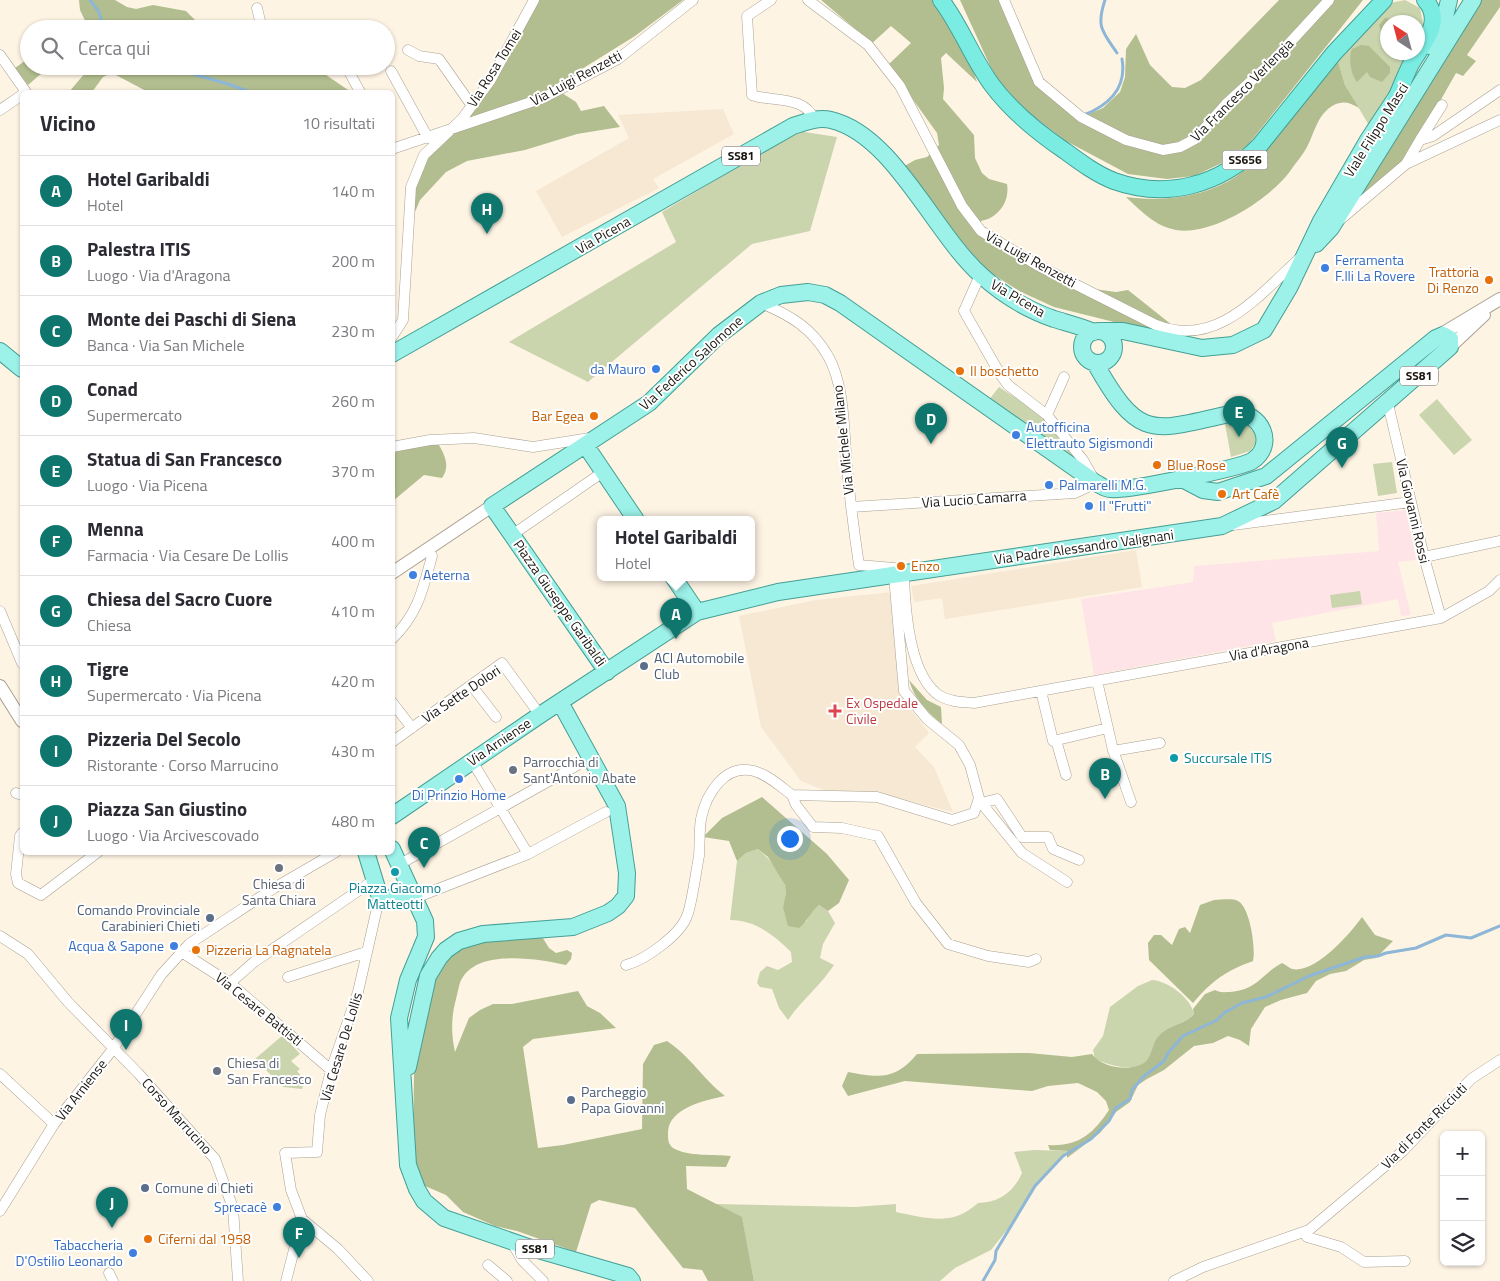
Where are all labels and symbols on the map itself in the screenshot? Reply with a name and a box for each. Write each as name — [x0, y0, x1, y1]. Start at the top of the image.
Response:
north arrow — [1380, 15, 1425, 60]
street label: Via Rosa Tomei — [461, 24, 526, 111]
street label: Via Francesco Verlengia — [1185, 33, 1298, 146]
street label: Via Luigi Renzetti — [526, 45, 625, 111]
street label: Viale Filippo Masci — [1338, 78, 1413, 181]
road number: SS81 — [722, 146, 760, 166]
road number: SS656 — [1222, 150, 1268, 170]
pin: H — [471, 193, 503, 234]
street label: Via Picena — [571, 210, 634, 259]
street label: Via Luigi Renzetti — [982, 225, 1081, 292]
place label: Ferramenta F.lli La Rovere — [1335, 249, 1415, 286]
place label: Trattoria Di Renzo — [1427, 261, 1479, 298]
marker: Ferramenta F.lli La Rovere — [1319, 262, 1331, 274]
street label: Via Picena — [987, 273, 1050, 322]
marker: Trattoria Di Renzo — [1483, 274, 1495, 286]
street label: Via Federico Salomone — [634, 310, 747, 415]
place label: da Mauro — [590, 358, 646, 379]
place label: Il boschetto — [970, 360, 1039, 381]
marker: da Mauro — [650, 363, 662, 375]
marker: Il boschetto — [954, 365, 966, 377]
road number: SS81 — [1400, 366, 1438, 386]
street label: Via Michele Milano — [826, 384, 859, 496]
pin: E — [1223, 396, 1255, 437]
pin: D — [915, 403, 947, 444]
place label: Bar Egea — [532, 405, 584, 426]
marker: Bar Egea — [588, 410, 600, 422]
place label: Autofficina Elettrauto Sigismondi — [1026, 416, 1153, 453]
pin: G — [1326, 427, 1358, 468]
marker: Autofficina Elettrauto Sigismondi — [1010, 429, 1022, 441]
place label: Blue Rose — [1167, 454, 1226, 475]
street label: Via Giovanni Rossi — [1391, 456, 1436, 565]
marker: Blue Rose — [1151, 459, 1163, 471]
place label: Palmarelli M.G. — [1059, 474, 1147, 495]
marker: Palmarelli M.G. — [1043, 479, 1055, 491]
place label: Art Cafè — [1232, 483, 1279, 504]
street label: Via Lucio Camarra — [921, 484, 1027, 513]
marker: Art Cafè — [1216, 488, 1228, 500]
place label: Il "Frutti" — [1099, 495, 1151, 516]
marker: Il "Frutti" — [1083, 500, 1095, 512]
street label: Via Padre Alessandro Valignani — [993, 524, 1175, 569]
street label: Piazza Giuseppe Garibaldi — [509, 535, 612, 670]
place label: Enzo — [911, 555, 940, 576]
marker: Enzo — [895, 560, 907, 572]
place label: Aeterna — [423, 564, 470, 585]
marker: Aeterna — [407, 569, 419, 581]
pin: A — [660, 598, 692, 639]
street label: Via d'Aragona — [1228, 631, 1310, 666]
place label: ACI Automobile Club — [654, 647, 744, 684]
street label: Via Sette Dolori — [417, 659, 504, 728]
marker: ACI Automobile Club — [638, 660, 650, 672]
place label: Ex Ospedale Civile — [846, 692, 918, 729]
marker: Ex Ospedale Civile — [828, 704, 842, 718]
street label: Via Arniense — [462, 712, 535, 771]
place label: Succursale ITIS — [1184, 747, 1272, 768]
place label: Parrocchia di Sant'Antonio Abate — [523, 751, 636, 788]
marker: Succursale ITIS — [1168, 752, 1180, 764]
pin: B — [1089, 758, 1121, 799]
marker: Parrocchia di Sant'Antonio Abate — [507, 764, 519, 776]
marker: Di Prinzio Home — [453, 773, 465, 785]
place label: Di Prinzio Home — [412, 784, 506, 805]
your location — [777, 826, 803, 852]
pin: C — [408, 827, 440, 868]
marker: Chiesa di Santa Chiara — [273, 862, 285, 874]
marker: Piazza Giacomo Matteotti — [389, 866, 401, 878]
place label: Chiesa di Santa Chiara — [242, 873, 316, 910]
place label: Piazza Giacomo Matteotti — [349, 877, 441, 914]
place label: Comando Provinciale Carabinieri Chieti — [77, 899, 200, 936]
marker: Comando Provinciale Carabinieri Chieti — [204, 912, 216, 924]
place label: Acqua & Sapone — [68, 935, 164, 956]
place label: Pizzeria La Ragnatela — [206, 939, 332, 960]
marker: Acqua & Sapone — [168, 940, 180, 952]
marker: Pizzeria La Ragnatela — [190, 944, 202, 956]
street label: Via Cesare Battisti — [211, 967, 308, 1051]
street label: Via Cesare De Lollis — [314, 990, 367, 1104]
pin: I — [110, 1009, 142, 1050]
place label: Chiesa di San Francesco — [227, 1052, 312, 1089]
street label: Via Arniense — [50, 1054, 111, 1125]
marker: Chiesa di San Francesco — [211, 1065, 223, 1077]
street label: Corso Marrucino — [137, 1073, 218, 1159]
street label: Via di Fonte Ricciuti — [1376, 1078, 1471, 1173]
place label: Parcheggio Papa Giovanni — [581, 1081, 664, 1118]
marker: Parcheggio Papa Giovanni — [565, 1094, 577, 1106]
place label: Comune di Chieti — [155, 1177, 253, 1198]
marker: Comune di Chieti — [139, 1182, 151, 1194]
pin: J — [96, 1187, 128, 1228]
place label: Sprecacè — [214, 1196, 267, 1217]
marker: Sprecacè — [271, 1201, 283, 1213]
pin: F — [283, 1217, 315, 1258]
place label: Ciferni dal 1958 — [158, 1228, 251, 1249]
marker: Ciferni dal 1958 — [142, 1233, 154, 1245]
place label: Tabaccheria D'Ostilio Leonardo — [15, 1234, 123, 1271]
road number: SS81 — [516, 1240, 554, 1258]
marker: Tabaccheria D'Ostilio Leonardo — [127, 1247, 139, 1259]

